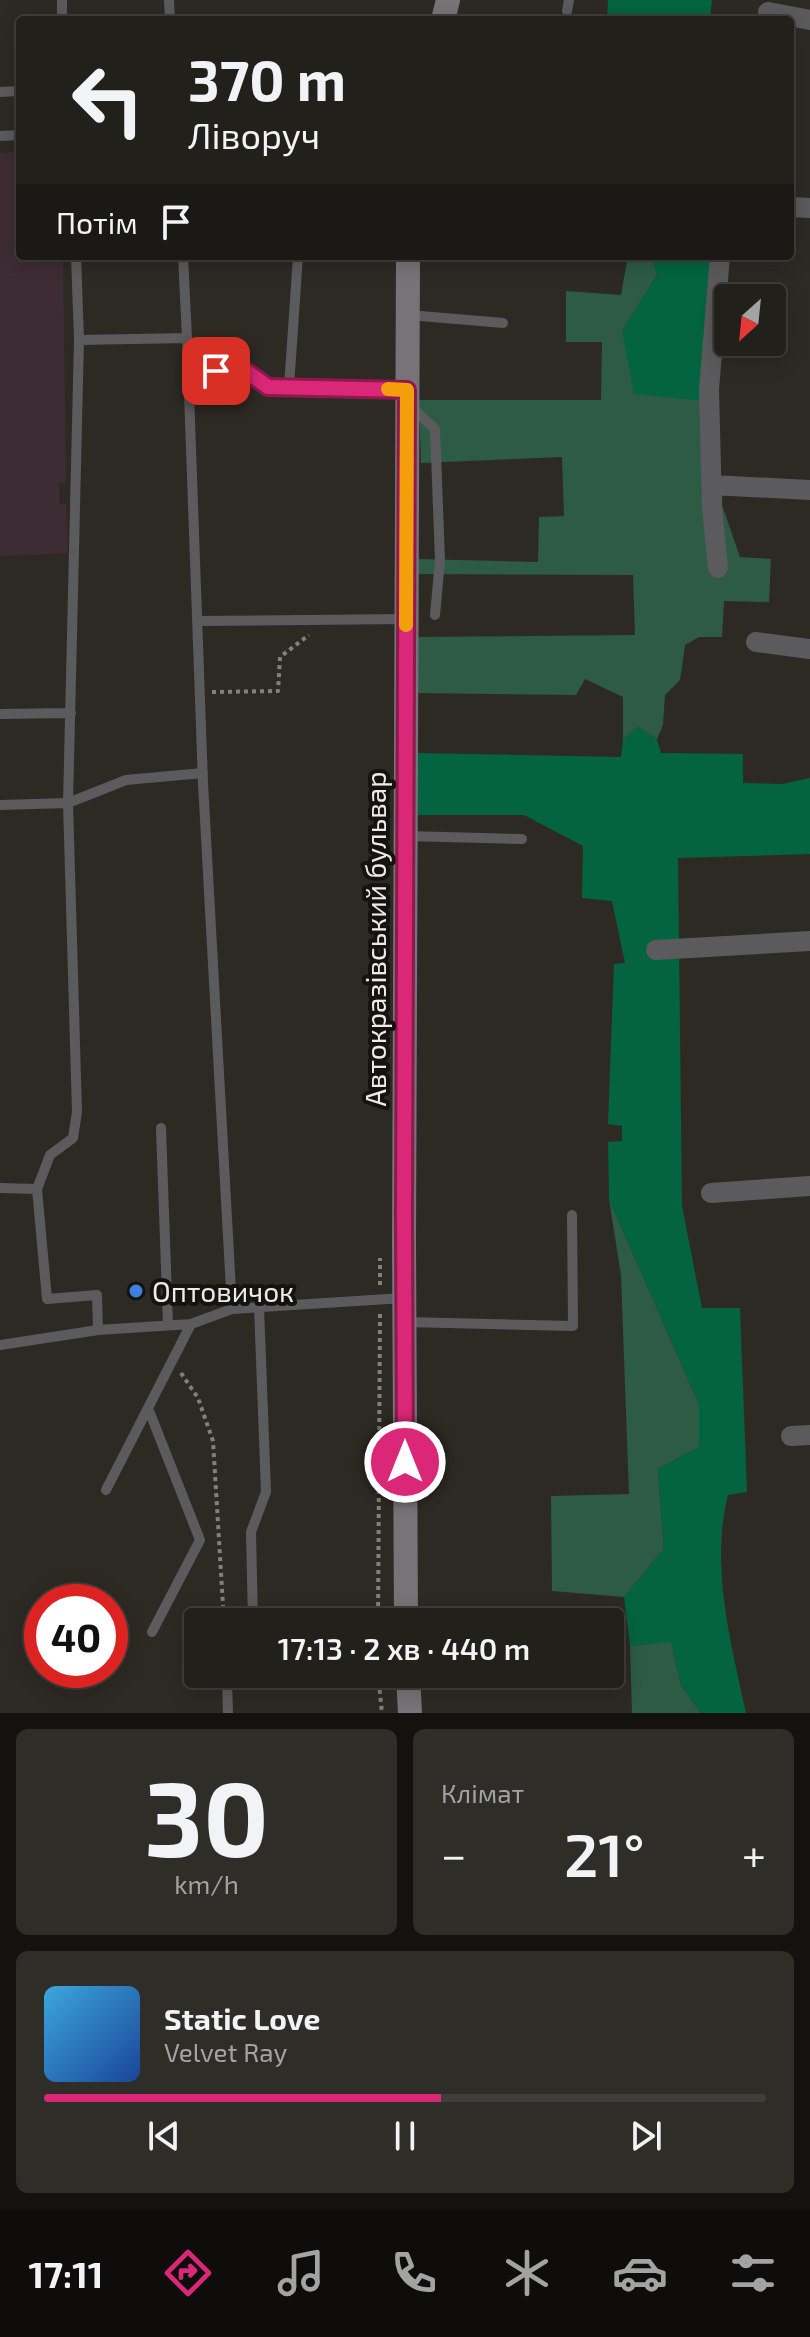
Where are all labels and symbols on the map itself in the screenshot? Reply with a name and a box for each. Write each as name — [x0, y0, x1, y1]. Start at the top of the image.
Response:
north arrow — [714, 284, 786, 356]
pin — [182, 337, 250, 405]
street label: Автокразівський бульвар — [358, 771, 392, 1107]
place label: Оптовичок — [152, 1274, 294, 1308]
marker: Оптовичок — [127, 1282, 145, 1300]
position arrow — [363, 1420, 447, 1504]
speed limit sign: 40 — [24, 1584, 128, 1688]

